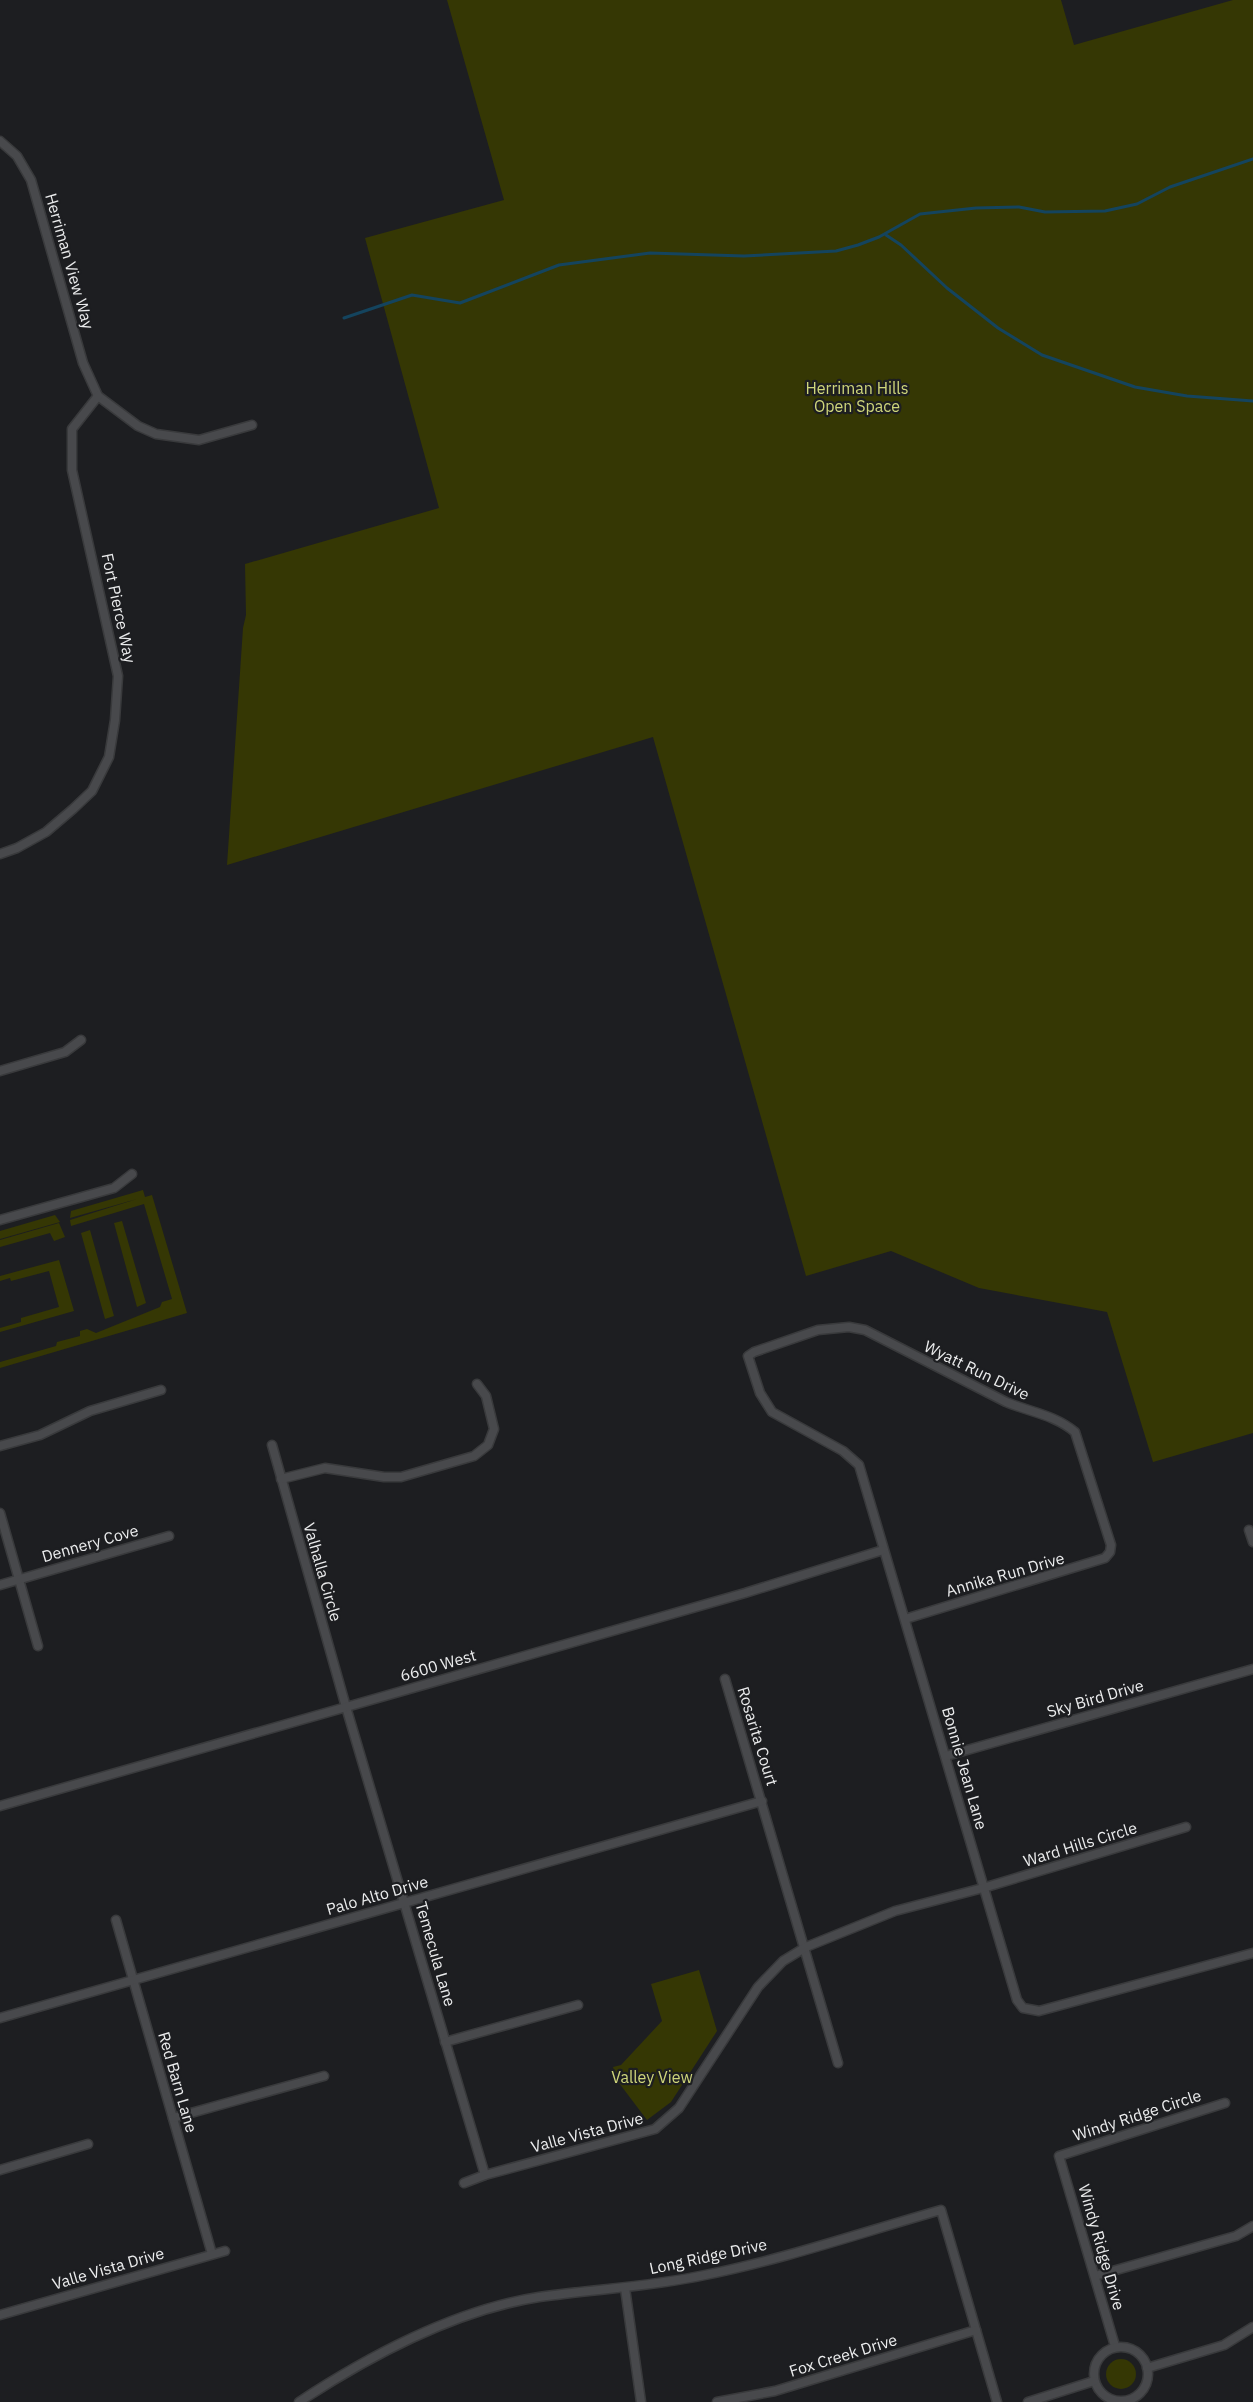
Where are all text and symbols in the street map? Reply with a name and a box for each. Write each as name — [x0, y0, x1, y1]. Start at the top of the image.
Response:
street label: Herriman View Way — [41, 191, 99, 331]
park label: Herriman Hills Open Space — [806, 378, 908, 416]
street label: Fort Pierce Way — [98, 551, 140, 665]
street label: Wyatt Run Drive — [921, 1336, 1033, 1404]
street label: Dennery Cove — [39, 1520, 141, 1566]
street label: Valhalla Circle — [299, 1520, 347, 1624]
street label: Annika Run Drive — [943, 1547, 1067, 1600]
street label: 6600 West — [398, 1645, 478, 1685]
street label: Sky Bird Drive — [1044, 1675, 1146, 1721]
street label: Rosarita Court — [733, 1684, 783, 1788]
street label: Bonnie Jean Lane — [938, 1704, 992, 1832]
street label: Ward Hills Circle — [1021, 1817, 1139, 1871]
street label: Palo Alto Drive — [324, 1871, 430, 1919]
street label: Temecula Lane — [412, 1899, 461, 2009]
street label: Red Barn Lane — [154, 2029, 202, 2135]
park label: Valley View — [611, 2067, 693, 2087]
street label: Windy Ridge Circle — [1070, 2085, 1204, 2145]
street label: Valle Vista Drive — [529, 2107, 646, 2157]
street label: Windy Ridge Drive — [1074, 2182, 1130, 2312]
street label: Long Ridge Drive — [647, 2234, 769, 2278]
street label: Valle Vista Drive — [50, 2242, 166, 2294]
street label: Fox Creek Drive — [787, 2329, 900, 2381]

